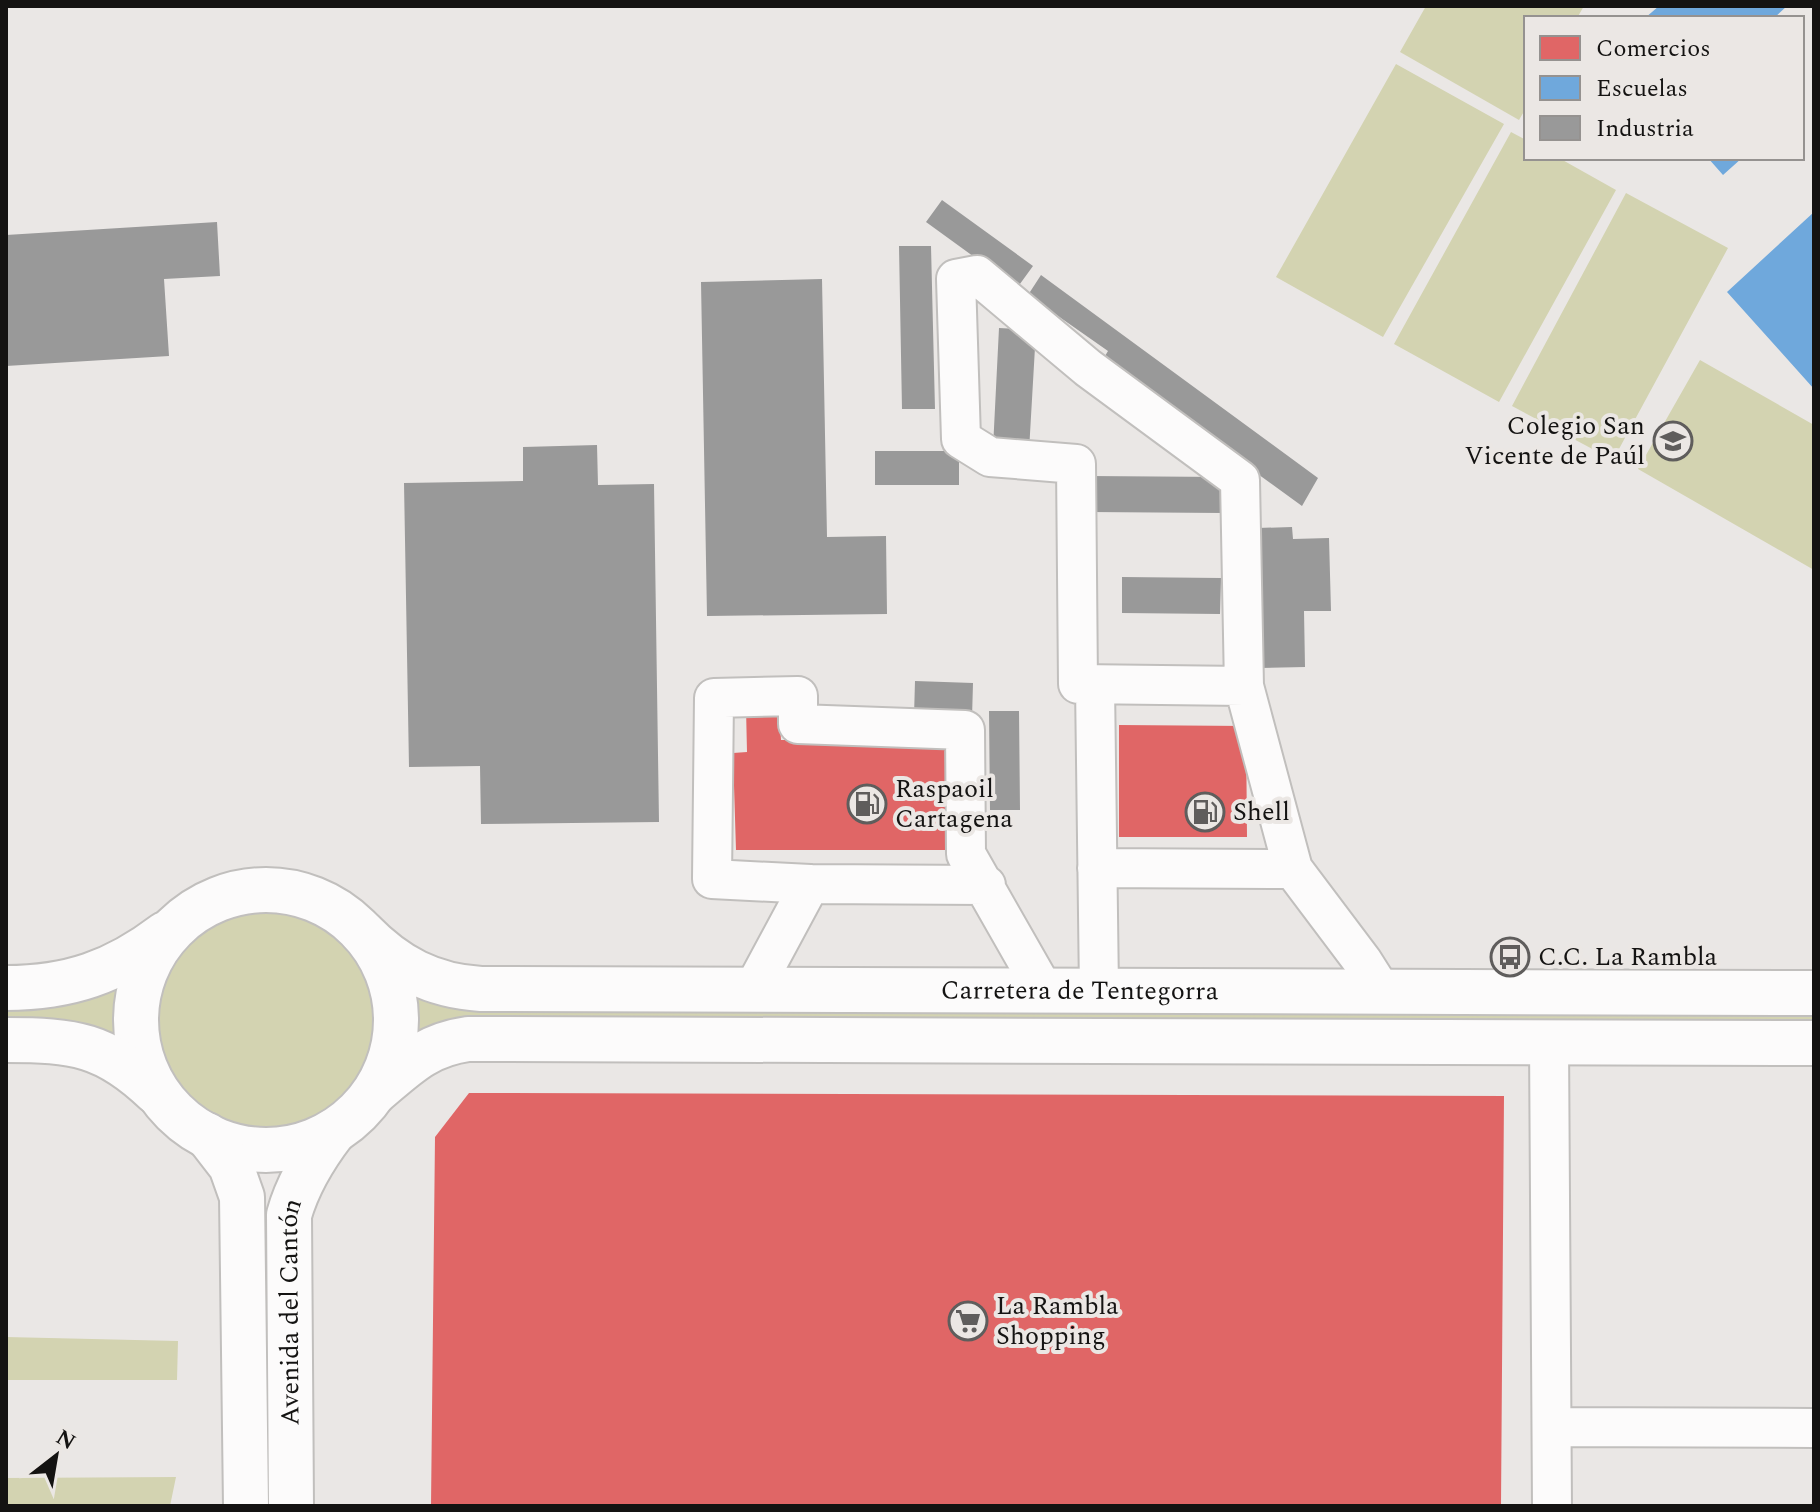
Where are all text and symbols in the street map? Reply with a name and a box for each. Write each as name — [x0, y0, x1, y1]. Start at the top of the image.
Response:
legend — [1524, 16, 1804, 160]
text: Comercios — [1596, 31, 1711, 67]
text: Escuelas — [1596, 71, 1688, 107]
text: Industria — [1596, 111, 1694, 147]
place label: Colegio San Vicente de Paúl — [1465, 406, 1645, 476]
school or university icon: Colegio San Vicente de Paúl — [1652, 420, 1694, 462]
place label: Raspaoil Cartagena — [895, 769, 1013, 839]
fuel station icon: Raspaoil Cartagena — [846, 783, 888, 825]
fuel station icon: Shell — [1184, 791, 1226, 833]
place label: Shell — [1233, 792, 1290, 832]
bus stop icon: C.C. La Rambla — [1489, 936, 1531, 978]
place label: C.C. La Rambla — [1538, 937, 1718, 977]
street label: Carretera de Tentegorra — [941, 970, 1219, 1011]
street label: Avenida del Cantón — [269, 1193, 313, 1426]
place label: La Rambla Shopping — [996, 1286, 1119, 1356]
supermarket icon: La Rambla Shopping — [947, 1300, 989, 1342]
north arrow — [16, 1416, 96, 1496]
text: N — [49, 1421, 82, 1459]

